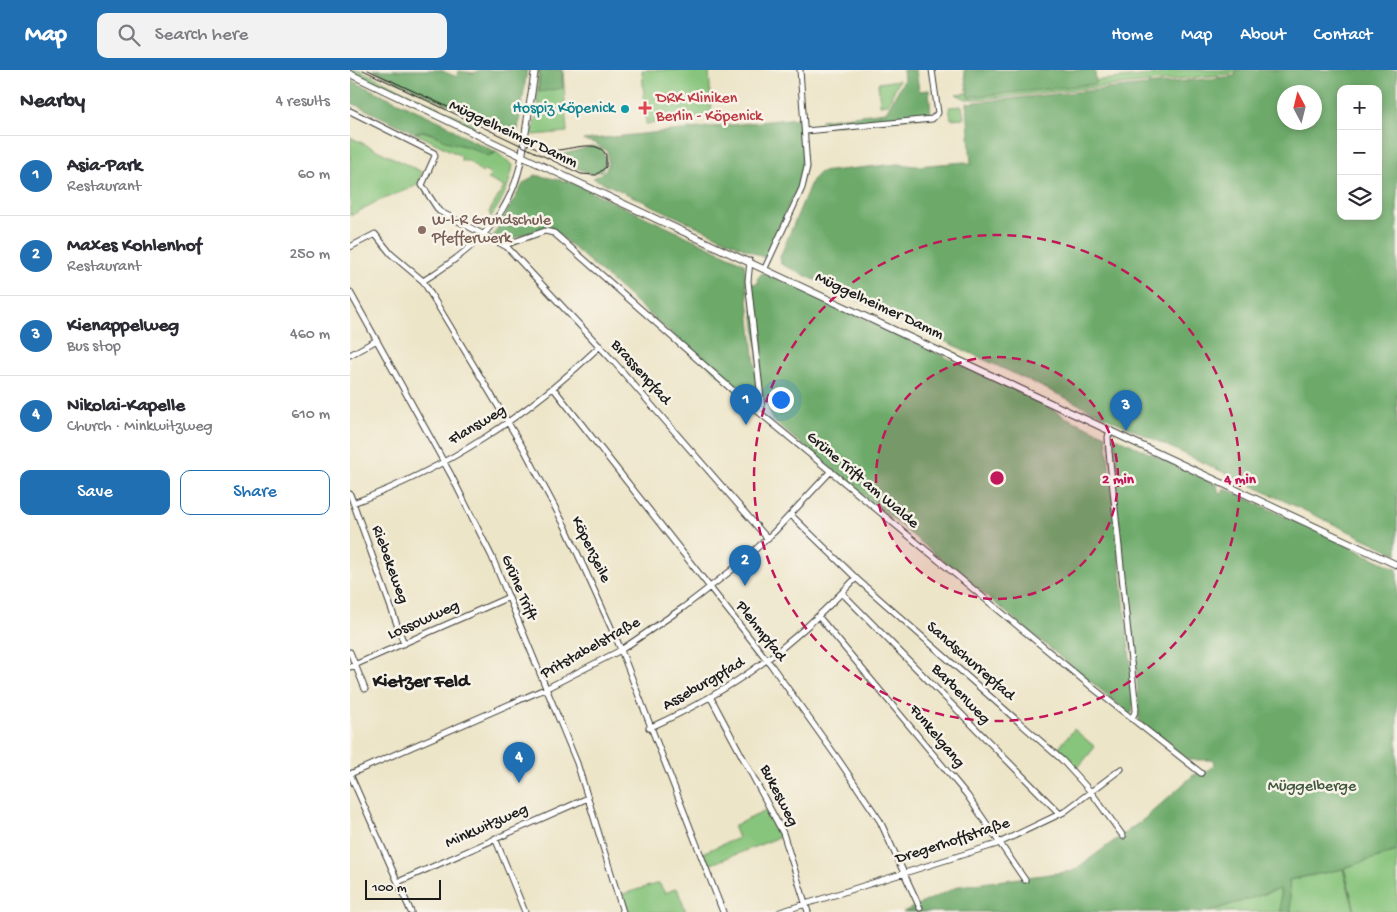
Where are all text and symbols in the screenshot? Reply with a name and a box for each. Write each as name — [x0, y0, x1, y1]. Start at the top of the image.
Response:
search box — [97, 13, 447, 58]
text: Map — [25, 21, 67, 50]
icon: search — [115, 21, 143, 49]
text: Search here — [155, 24, 248, 47]
text: Home — [1111, 25, 1153, 46]
text: Map — [1181, 25, 1212, 46]
text: About — [1240, 25, 1286, 46]
text: Contact — [1314, 25, 1372, 46]
north arrow — [1277, 85, 1322, 130]
map controls — [1337, 85, 1382, 220]
button: + — [1337, 85, 1382, 130]
text: Nearby — [20, 90, 85, 115]
place label: DRK Kliniken Berlin - Köpenick — [655, 90, 764, 127]
text: 4 results — [275, 93, 330, 112]
street label: Müggelheimer Damm — [446, 97, 581, 173]
place label: Hospiz Köpenick — [513, 100, 617, 119]
marker: DRK Kliniken Berlin - Köpenick — [638, 101, 652, 115]
marker: Hospiz Köpenick — [619, 103, 631, 115]
button: − — [1337, 130, 1382, 175]
text: Asia-Park — [67, 155, 142, 178]
text: 1 — [33, 166, 39, 185]
text: 60 m — [298, 166, 330, 185]
button: layers — [1337, 175, 1382, 220]
text: Restaurant — [67, 178, 141, 197]
place label: W-I-R Grundschule Pfefferwerk — [431, 212, 552, 249]
marker: W-I-R Grundschule Pfefferwerk — [416, 224, 428, 236]
text: Maxes Kohlenhof — [67, 235, 201, 258]
text: 2 — [32, 246, 40, 265]
text: 250 m — [290, 246, 330, 265]
text: Restaurant — [67, 258, 141, 277]
street label: Müggelheimer Damm — [812, 269, 947, 345]
text: Kienappelweg — [67, 315, 179, 338]
text: 3 — [32, 326, 40, 345]
text: 460 m — [290, 326, 330, 345]
street label: Brassenpfad — [605, 336, 675, 411]
text: Bus stop — [67, 338, 121, 357]
pin: 1 — [730, 384, 762, 425]
your location — [768, 387, 794, 413]
pin: 3 — [1110, 390, 1142, 431]
text: Nikolai-Kapelle — [67, 395, 185, 418]
street label: Flansweg — [445, 401, 510, 451]
text: 4 — [32, 406, 40, 425]
text: 610 m — [291, 406, 330, 425]
text: Church · Minkwitzweg — [67, 418, 213, 437]
street label: Grüne Trift am Walde — [802, 428, 923, 534]
centre of rings — [988, 469, 1006, 487]
button: Save — [20, 470, 170, 515]
button: Share — [180, 470, 330, 515]
text: 2 min — [1102, 471, 1135, 489]
text: 4 min — [1223, 471, 1257, 489]
street label: Köpenzeile — [566, 514, 615, 587]
street label: Riebekeweg — [366, 523, 412, 607]
pin: 2 — [729, 545, 761, 586]
street label: Grüne Trift — [496, 552, 541, 625]
street label: Lossowweg — [385, 597, 463, 645]
street label: Plehmpfad — [730, 597, 791, 667]
street label: Pritstabelstraße — [537, 613, 645, 685]
street label: Sandschurrepfad — [922, 618, 1019, 707]
street label: Asseburgpfad — [660, 653, 750, 716]
street label: Barbenweg — [926, 660, 994, 729]
district label: Kietzer Feld — [372, 671, 471, 694]
street label: Funkelgang — [903, 701, 968, 773]
pin: 4 — [503, 742, 535, 783]
street label: Bukesweg — [754, 761, 802, 830]
park label: Müggelberge — [1268, 778, 1357, 797]
street label: Minkwitzweg — [443, 800, 531, 854]
street label: Dregerhoffstraße — [893, 814, 1013, 870]
scale bar — [365, 877, 441, 900]
text: 100 m — [372, 880, 407, 897]

